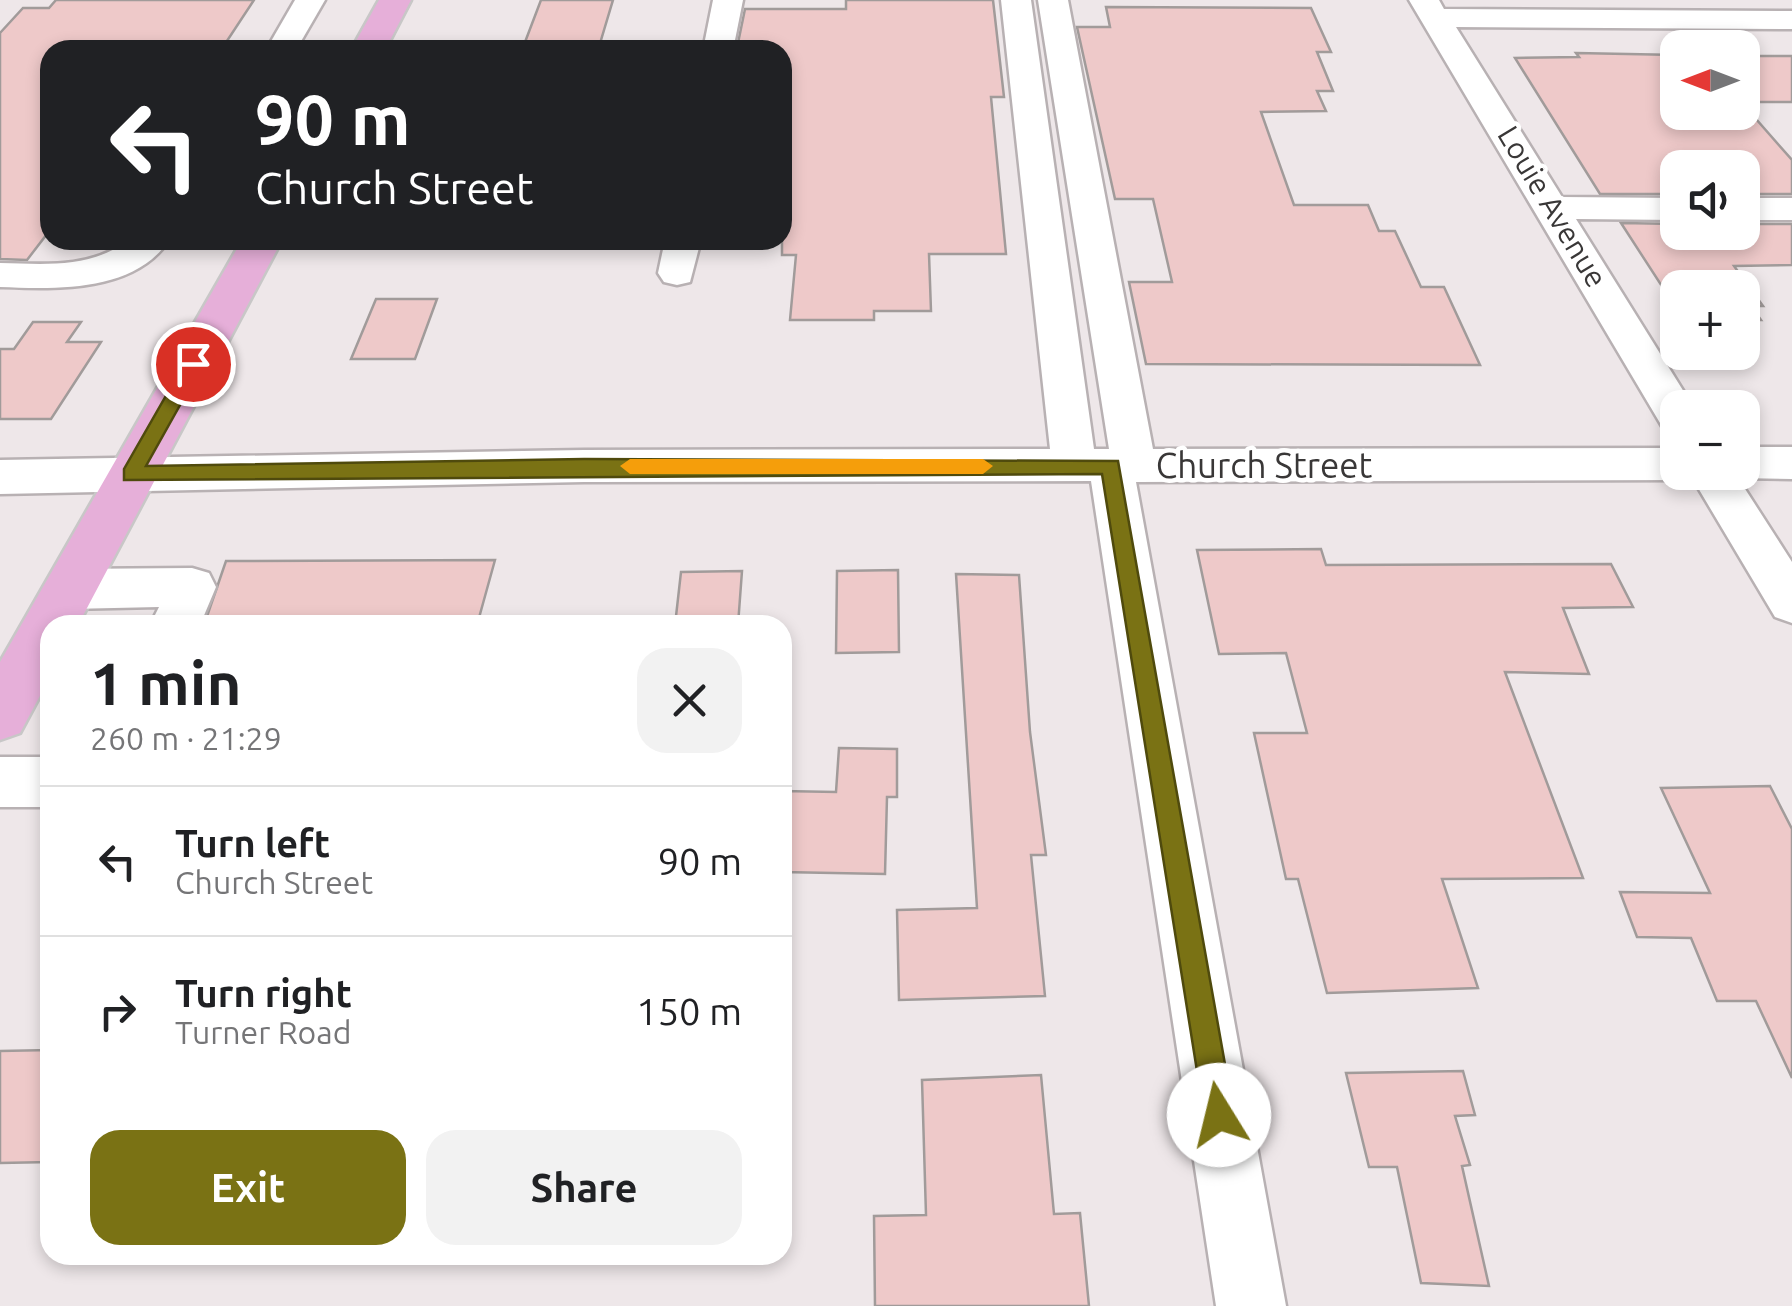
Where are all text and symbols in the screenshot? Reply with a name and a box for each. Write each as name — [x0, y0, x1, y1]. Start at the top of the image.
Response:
north arrow — [1660, 30, 1760, 130]
map controls — [1660, 30, 1760, 490]
icon: left — [90, 80, 220, 210]
text: 90 m — [255, 80, 411, 158]
street label: Louie Avenue — [1491, 120, 1614, 293]
button: sound — [1660, 150, 1760, 250]
text: Church Street — [255, 162, 534, 213]
button: + — [1660, 270, 1760, 370]
pin — [151, 322, 236, 407]
icon: arrive — [166, 337, 221, 392]
button: − — [1660, 390, 1760, 490]
street label: Church Street — [1156, 445, 1373, 485]
button: close — [637, 648, 742, 753]
text: 1 min — [90, 649, 242, 716]
text: 260 m · 21:29 — [90, 720, 282, 756]
text: Turn left — [175, 822, 330, 864]
icon: left — [90, 834, 145, 889]
text: 90 m — [658, 840, 742, 882]
text: Church Street — [175, 864, 373, 900]
text: Turn right — [175, 972, 352, 1014]
icon: right — [90, 984, 145, 1039]
text: 150 m — [636, 990, 742, 1032]
text: Turner Road — [175, 1014, 351, 1050]
position arrow — [1167, 1063, 1271, 1167]
button: Exit — [90, 1130, 406, 1245]
button: Share — [426, 1130, 742, 1245]

